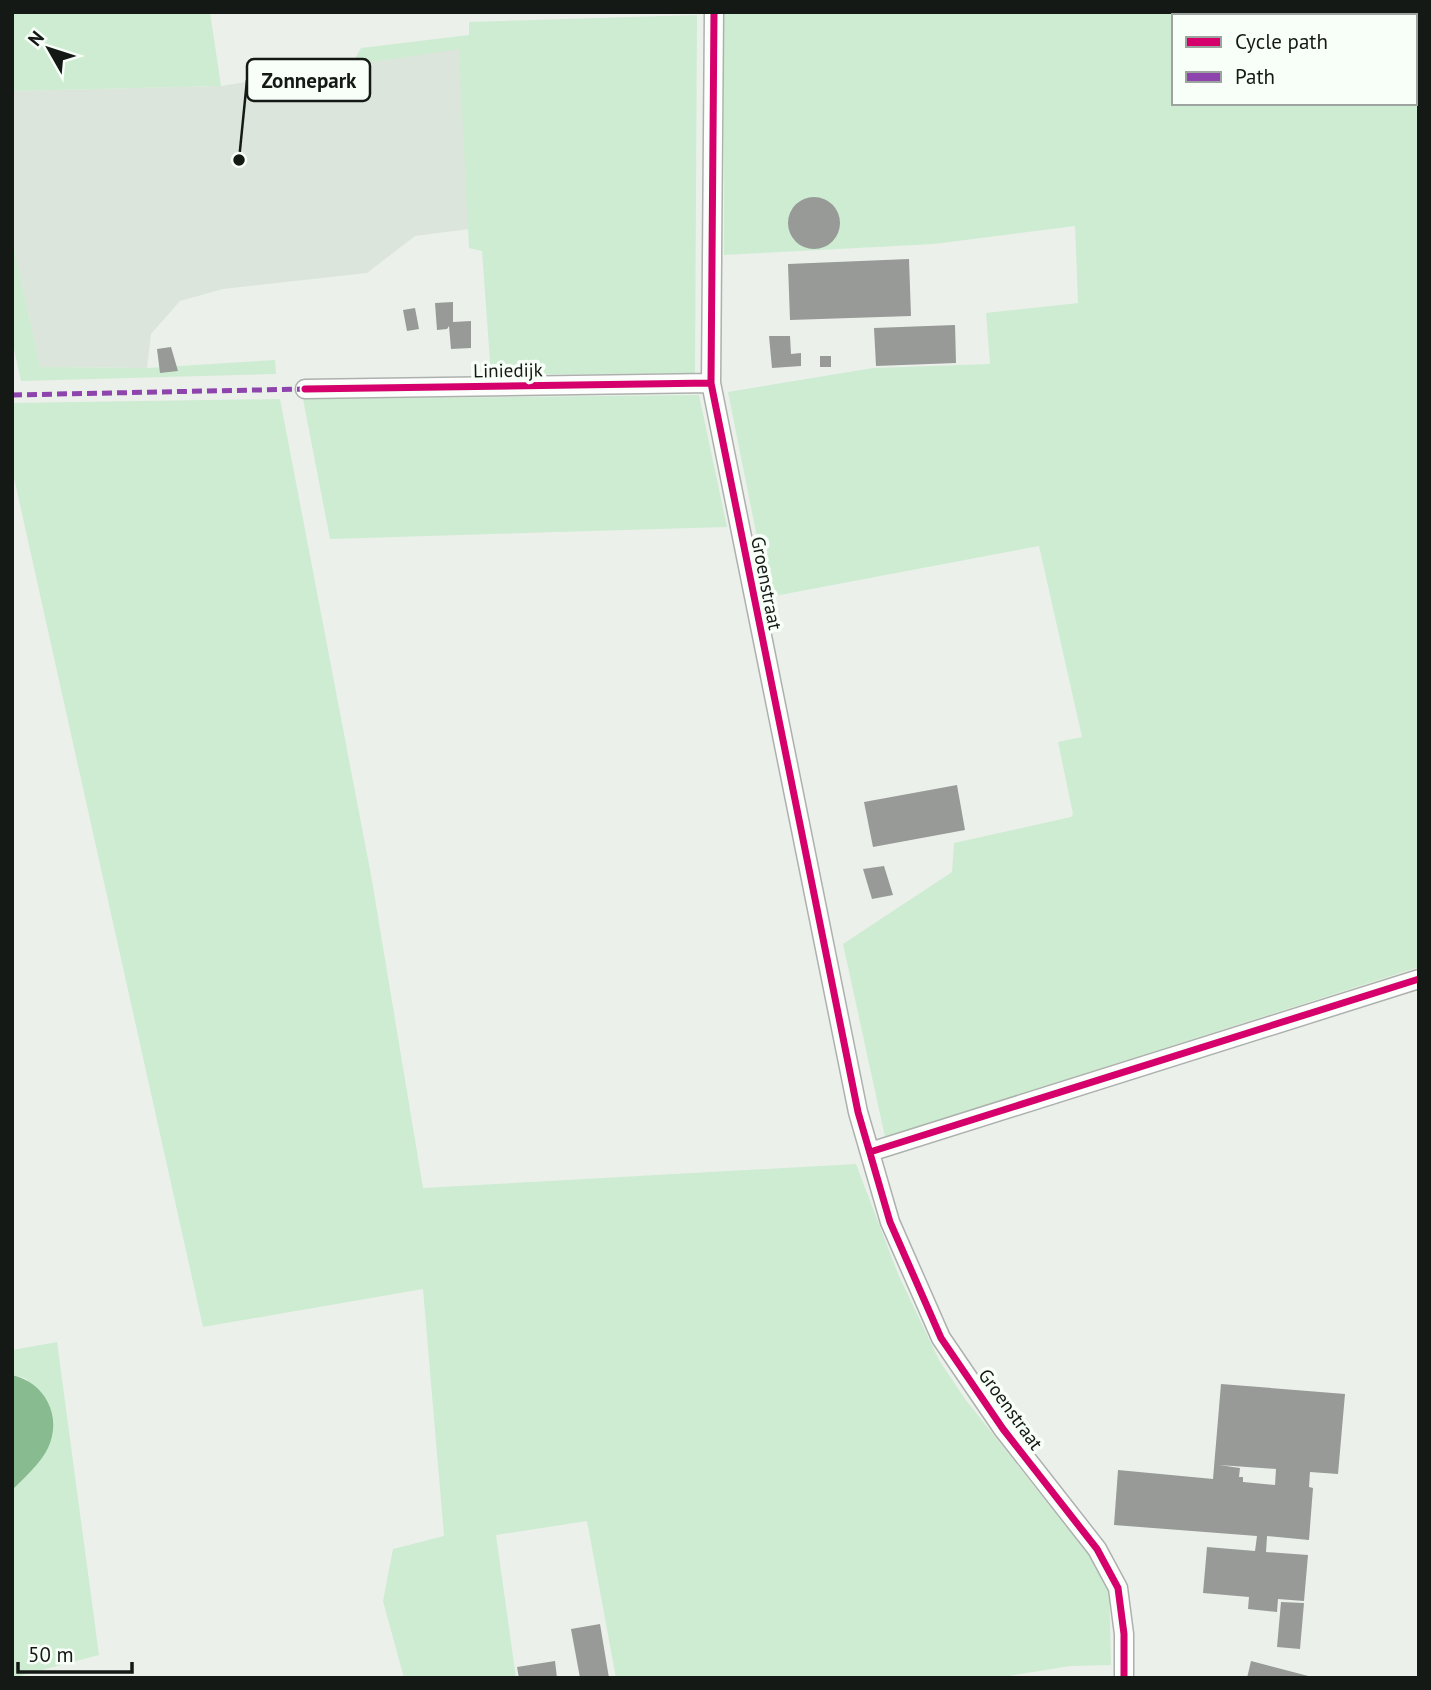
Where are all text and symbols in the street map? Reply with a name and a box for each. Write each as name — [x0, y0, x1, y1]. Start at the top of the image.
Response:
north arrow — [14, 14, 84, 84]
legend — [1172, 14, 1417, 105]
text: N — [23, 26, 49, 51]
text: Cycle path — [1235, 28, 1328, 55]
callout: Zonnepark — [247, 59, 370, 101]
text: Path — [1235, 63, 1275, 90]
text: Zonnepark — [262, 67, 357, 94]
street label: Liniedijk — [473, 357, 543, 383]
street label: Groenstraat — [746, 534, 788, 632]
street label: Groenstraat — [974, 1364, 1049, 1455]
scale bar — [18, 1630, 131, 1674]
text: 50 m — [28, 1641, 74, 1668]

